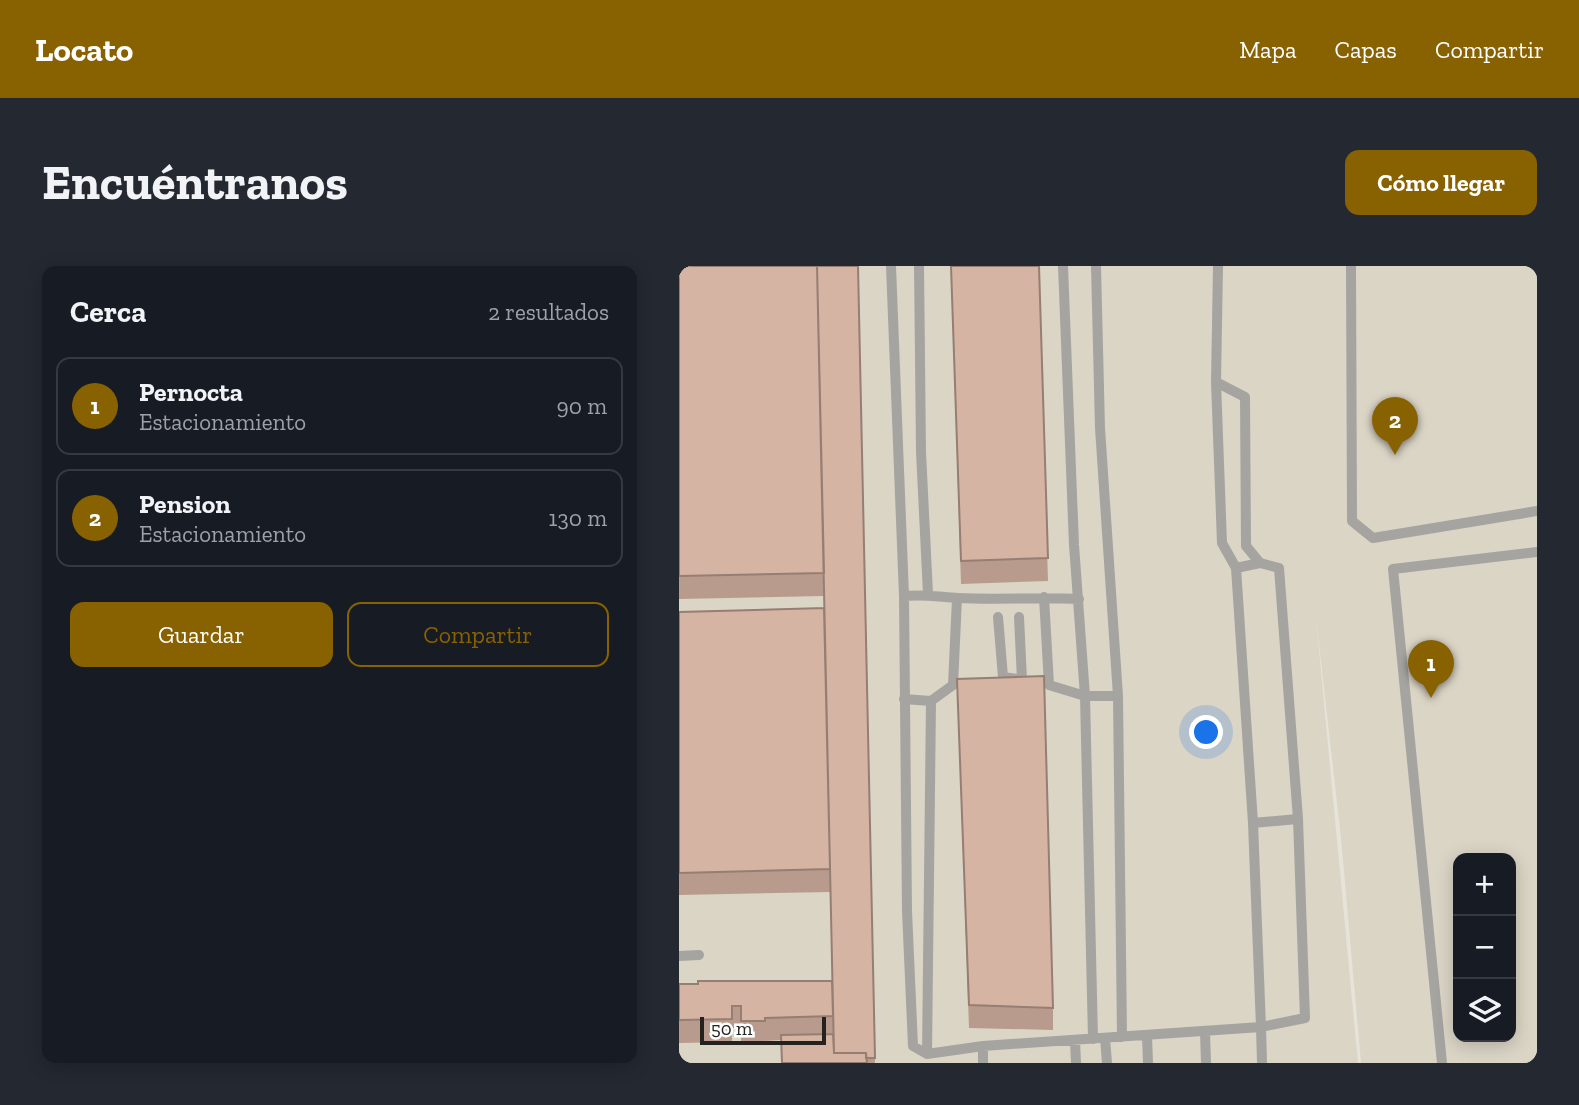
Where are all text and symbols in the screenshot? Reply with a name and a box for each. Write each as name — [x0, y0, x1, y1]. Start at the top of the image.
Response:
text: Locato — [35, 30, 133, 69]
text: Mapa — [1239, 35, 1296, 64]
text: Capas — [1334, 35, 1397, 64]
text: Compartir — [1435, 35, 1544, 64]
button: Cómo llegar — [1345, 150, 1537, 215]
text: Encuéntranos — [42, 153, 348, 212]
text: Cerca — [70, 294, 146, 330]
text: 2 resultados — [488, 298, 609, 326]
text: Pernocta — [139, 376, 243, 408]
text: 1 — [90, 392, 100, 420]
text: 90 m — [556, 392, 607, 420]
pin: 2 — [1372, 397, 1418, 455]
text: Estacionamiento — [139, 408, 306, 436]
text: Pension — [139, 488, 231, 520]
text: 2 — [89, 504, 101, 532]
text: 130 m — [549, 504, 607, 532]
text: Estacionamiento — [139, 520, 306, 548]
button: Guardar — [70, 602, 333, 667]
button: Compartir — [347, 602, 609, 667]
pin: 1 — [1408, 640, 1454, 698]
your location — [1189, 715, 1223, 749]
map controls — [1453, 853, 1516, 1042]
button: + — [1453, 853, 1516, 916]
button: − — [1453, 916, 1516, 979]
button: layers — [1453, 979, 1516, 1042]
scale bar — [700, 1014, 826, 1046]
text: 50 m — [711, 1017, 752, 1040]

